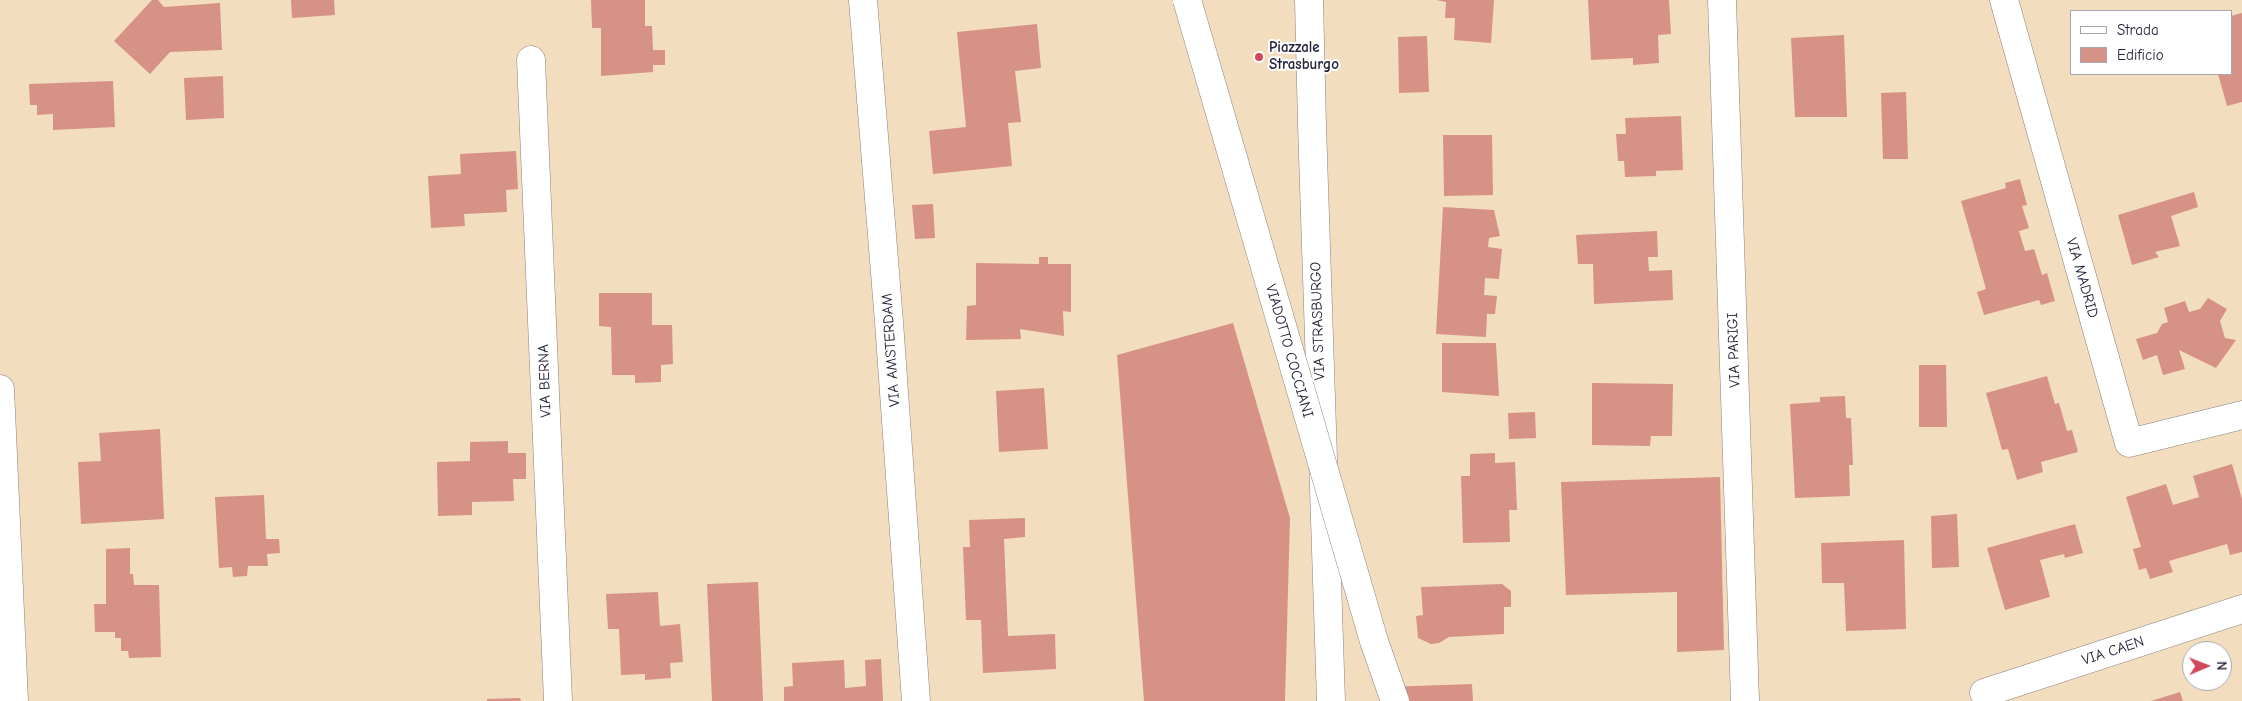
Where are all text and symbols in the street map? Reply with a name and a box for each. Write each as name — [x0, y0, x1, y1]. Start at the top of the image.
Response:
legend — [2070, 10, 2232, 75]
text: Strada — [2117, 21, 2159, 39]
place label: Piazzale Strasburgo — [1269, 39, 1339, 74]
text: Edificio — [2117, 46, 2164, 64]
marker: Piazzale Strasburgo — [1253, 51, 1265, 63]
street label: VIA MADRID — [2062, 236, 2102, 320]
street label: VIA STRASBURGO — [1307, 261, 1329, 381]
street label: VIADOTTO COCCIANI — [1261, 282, 1317, 420]
street label: VIA AMSTERDAM — [878, 293, 904, 407]
street label: VIA PARIGI — [1724, 312, 1744, 388]
street label: VIA BERNA — [535, 344, 555, 418]
street label: VIA CAEN — [2080, 632, 2146, 670]
north arrow — [2182, 641, 2232, 691]
text: N — [2213, 661, 2230, 670]

